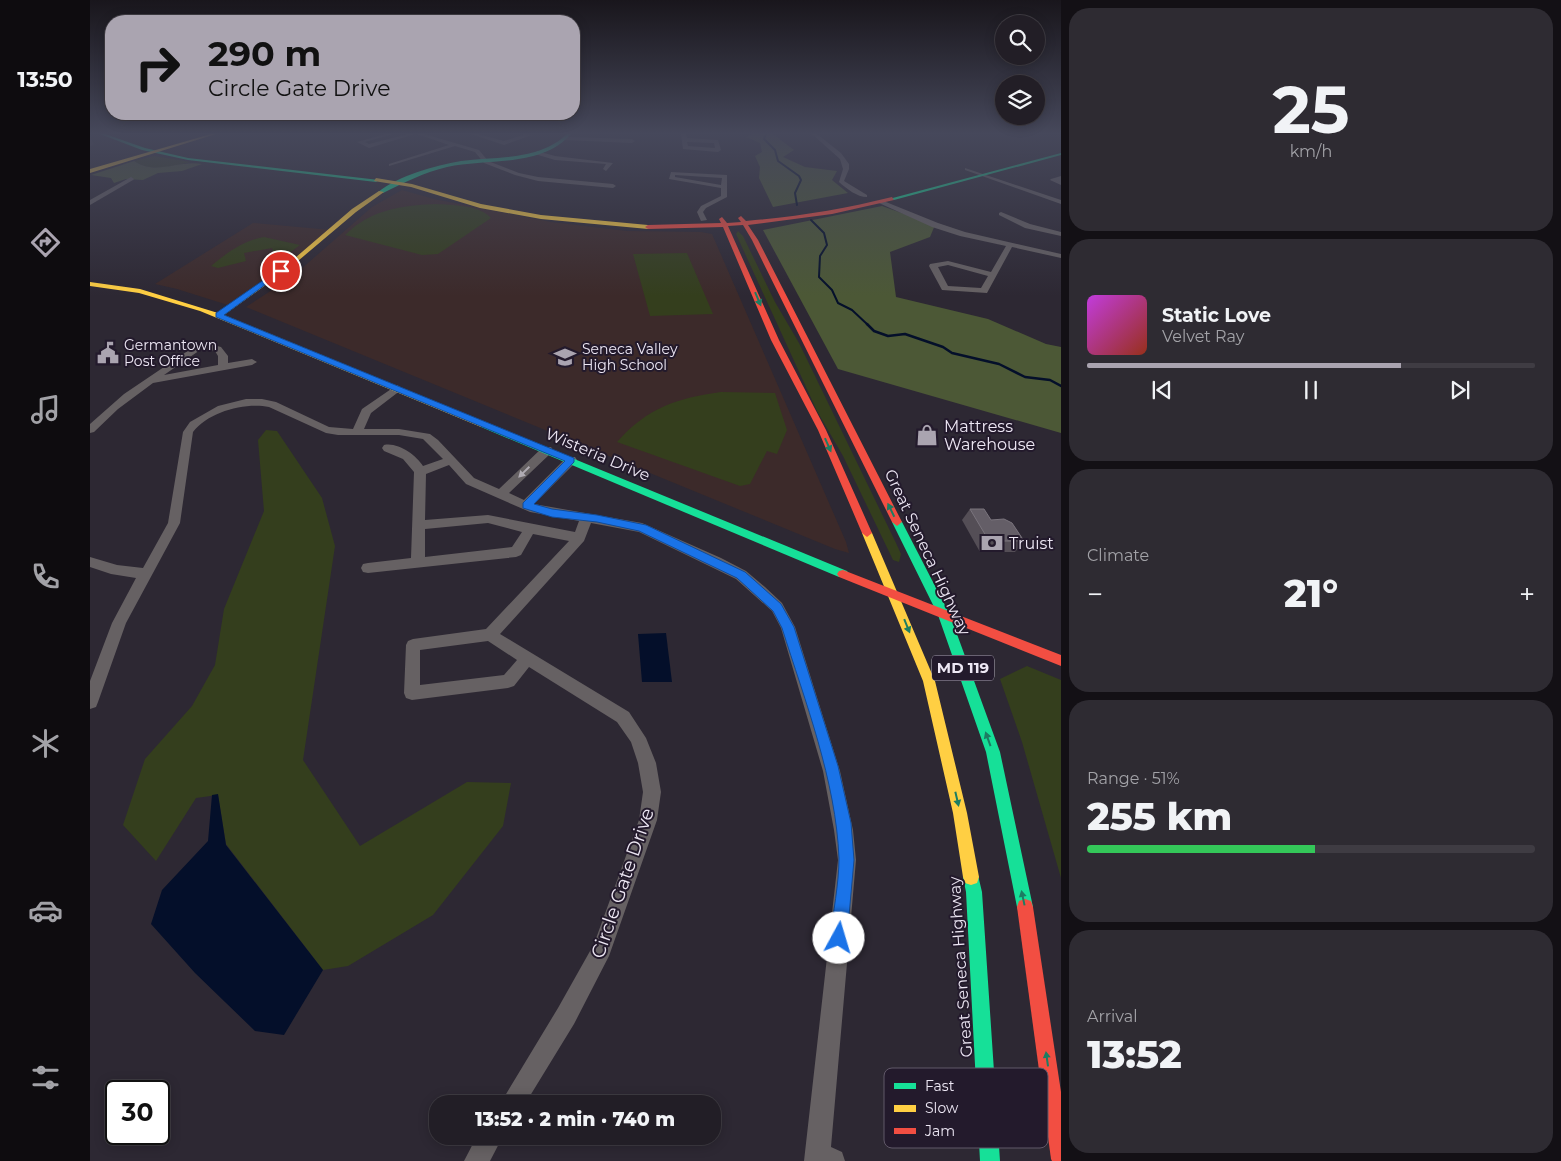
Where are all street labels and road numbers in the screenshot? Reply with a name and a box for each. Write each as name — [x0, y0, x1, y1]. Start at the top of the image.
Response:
street label: Wisteria Drive — [543, 424, 653, 485]
street label: Great Seneca Highway — [881, 466, 975, 639]
road number: MD 119 — [932, 656, 994, 680]
street label: Circle Gate Drive — [586, 805, 659, 961]
street label: Great Seneca Highway — [945, 876, 976, 1058]

